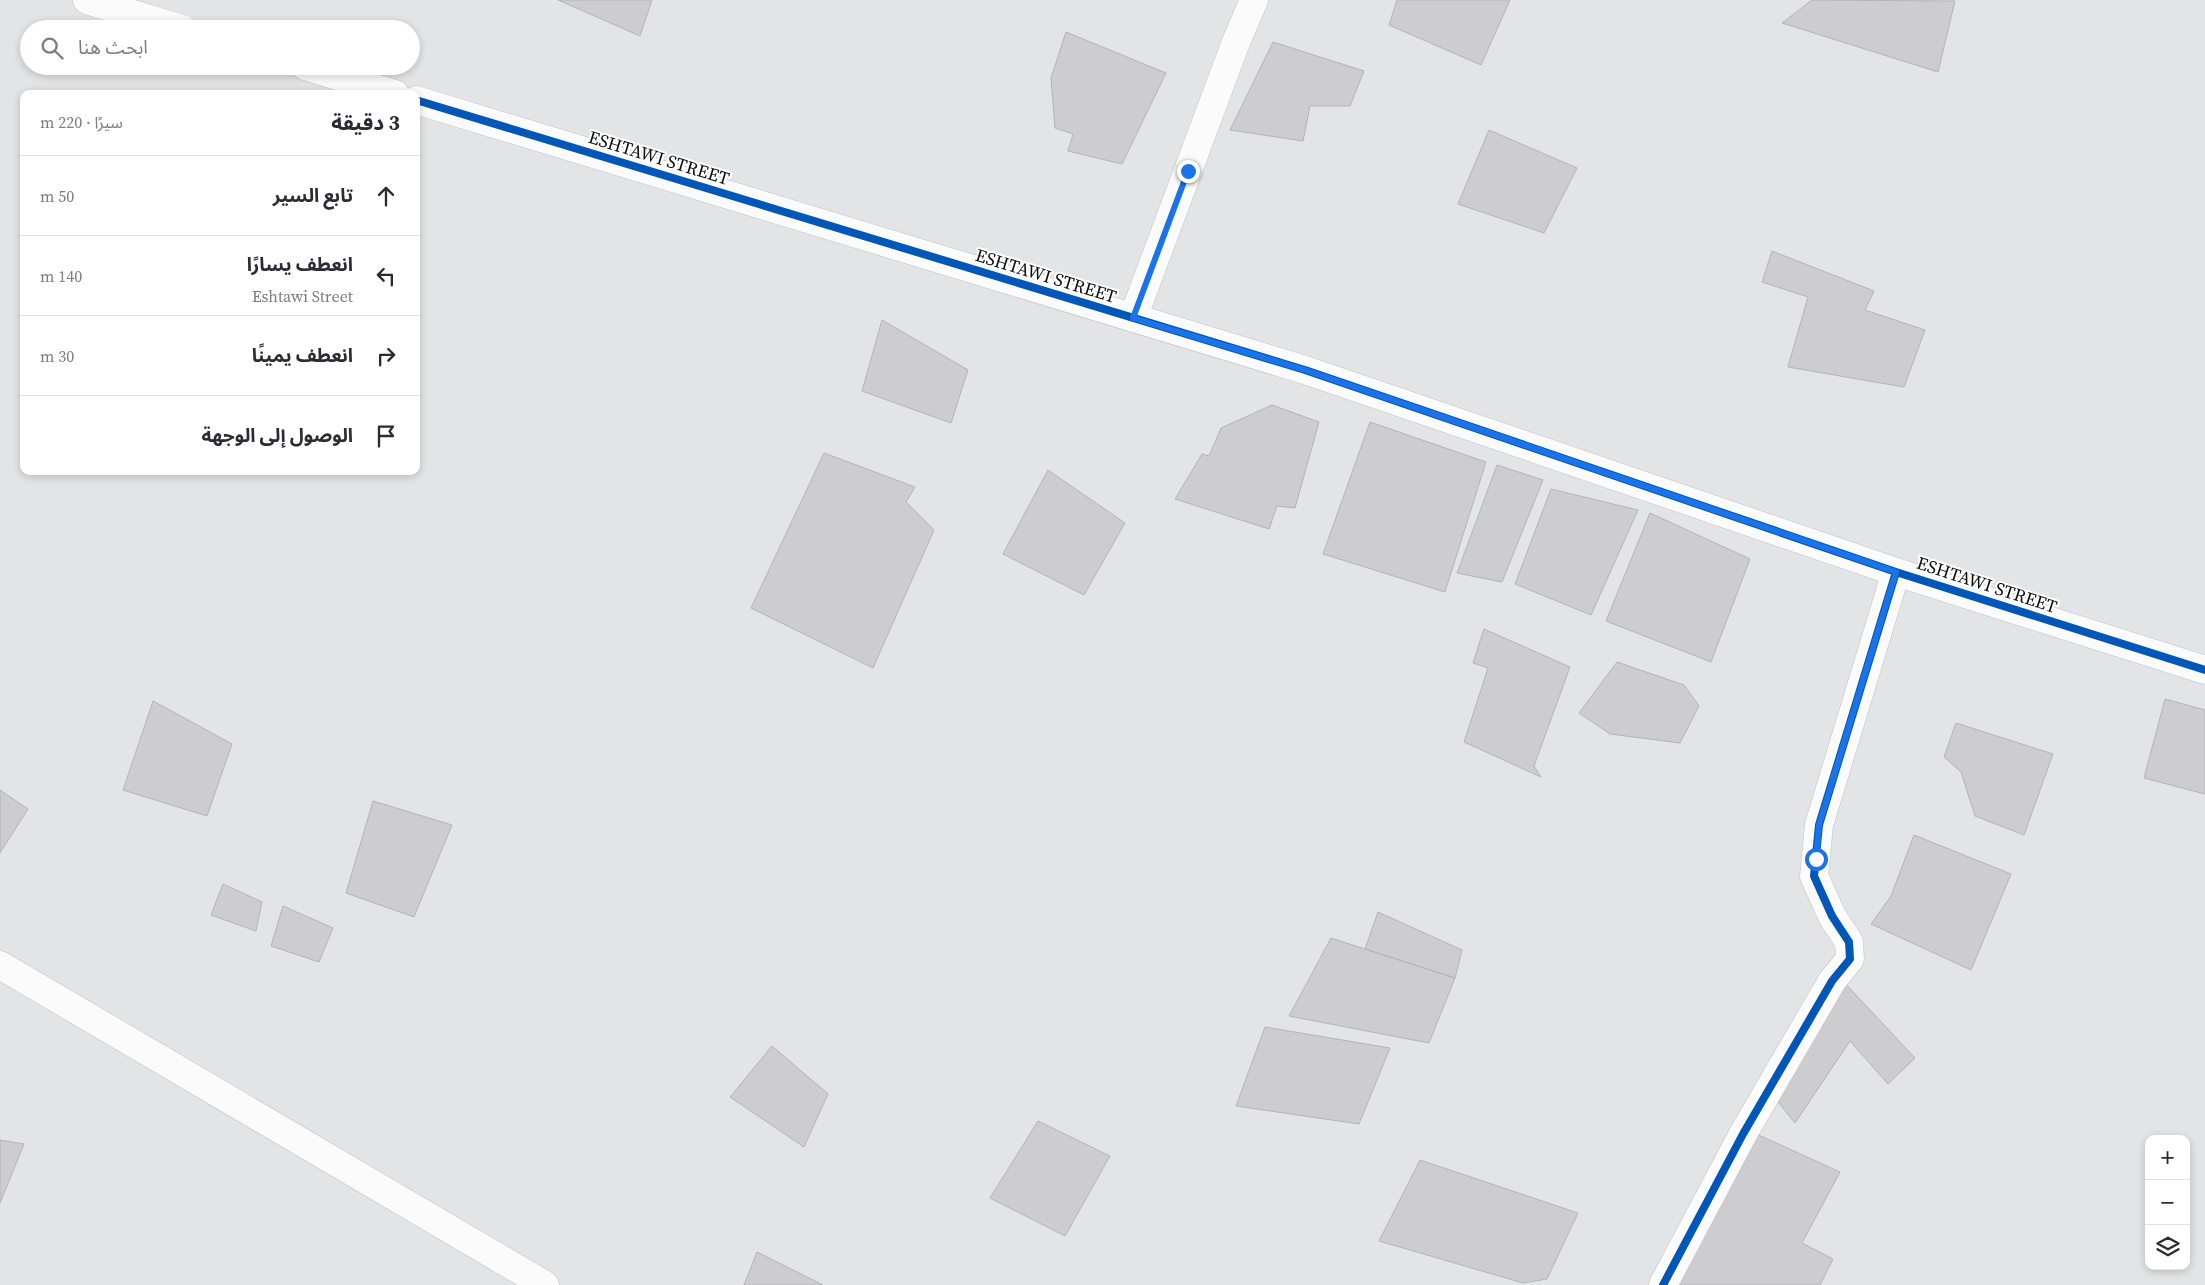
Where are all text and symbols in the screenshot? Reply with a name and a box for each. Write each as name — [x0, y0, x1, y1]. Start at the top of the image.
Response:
search box — [20, 20, 420, 75]
icon: search — [38, 34, 66, 62]
text: ابحث هنا — [78, 34, 148, 60]
text: 3 دقيقة — [331, 108, 400, 137]
text: سيرًا · 220 m — [40, 111, 123, 133]
street label: ESHTAWI STREET — [586, 124, 733, 191]
route end — [1177, 160, 1200, 183]
text: تابع السير — [273, 182, 353, 208]
icon: ahead — [372, 182, 400, 210]
text: 50 m — [40, 185, 74, 207]
street label: ESHTAWI STREET — [973, 242, 1120, 309]
text: انعطف يسارًا — [247, 251, 353, 277]
icon: left — [372, 262, 400, 290]
text: 140 m — [40, 265, 82, 287]
text: Eshtawi Street — [252, 285, 353, 307]
text: انعطف يمينًا — [252, 342, 353, 368]
icon: right — [372, 342, 400, 370]
text: 30 m — [40, 345, 74, 367]
text: الوصول إلى الوجهة — [201, 422, 353, 448]
icon: arrive — [372, 422, 400, 450]
street label: ESHTAWI STREET — [1914, 550, 2061, 619]
route start — [1805, 848, 1828, 871]
map controls — [2145, 1135, 2190, 1270]
button: + — [2145, 1135, 2190, 1180]
button: − — [2145, 1180, 2190, 1225]
button: layers — [2145, 1225, 2190, 1270]

